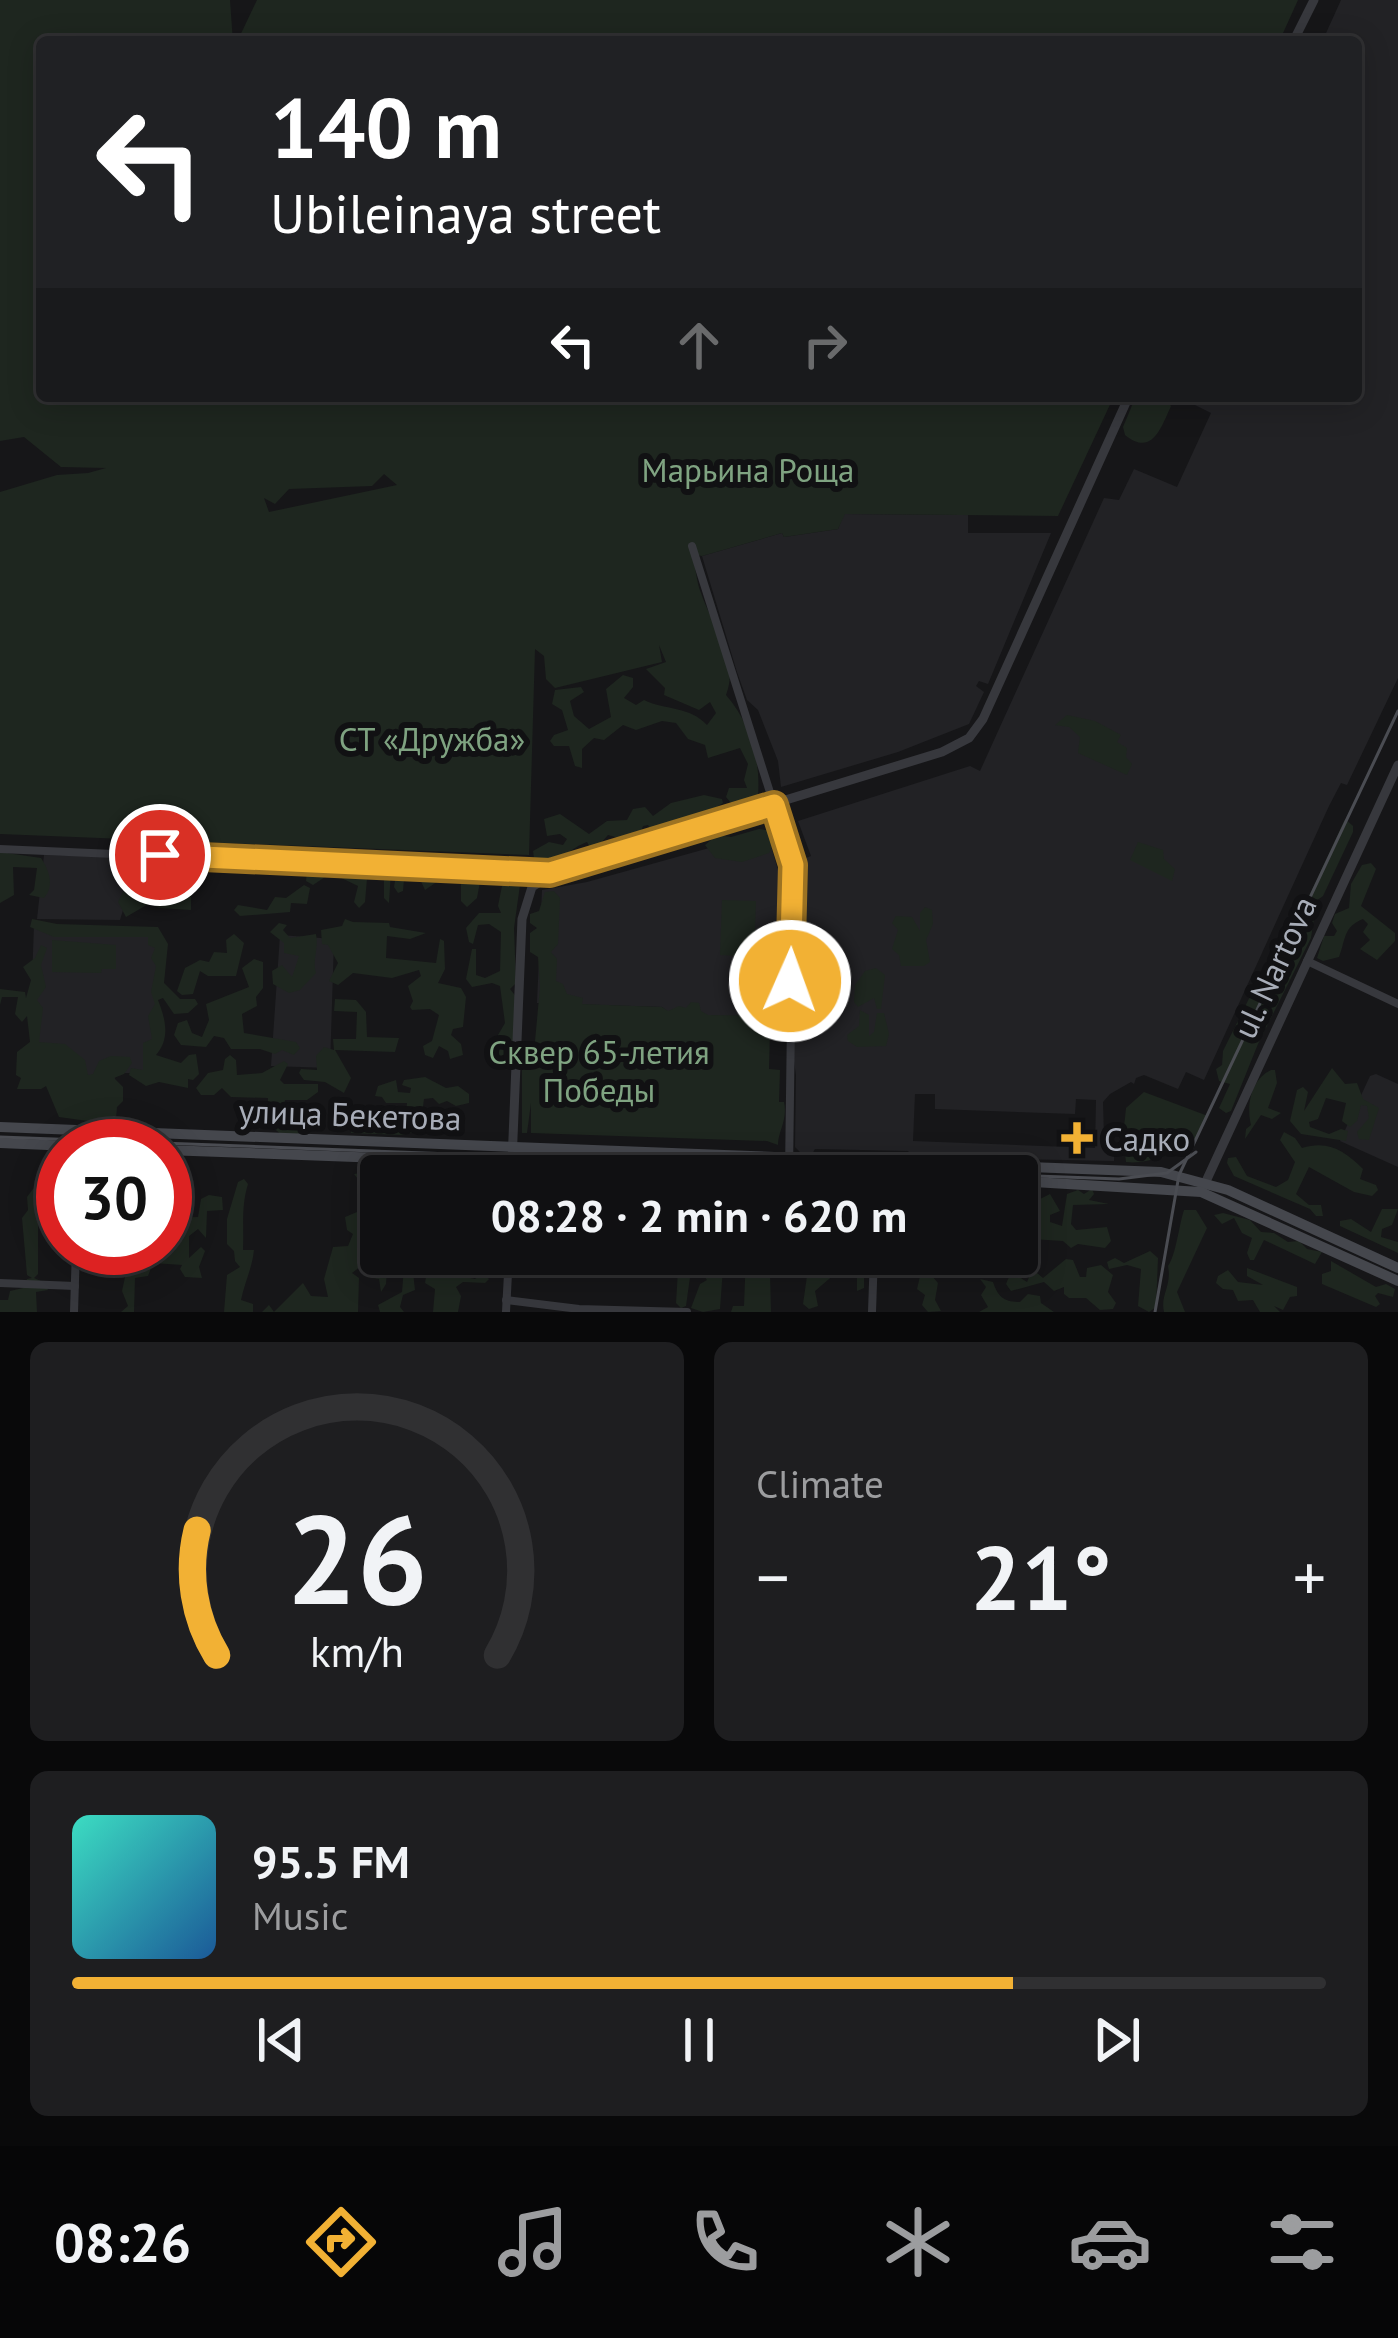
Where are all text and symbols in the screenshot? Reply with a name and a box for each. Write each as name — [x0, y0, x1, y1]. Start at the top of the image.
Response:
text: 140 m — [270, 72, 502, 181]
icon: left — [72, 84, 228, 240]
text: Ubileinaya street — [270, 178, 661, 248]
icon: left — [540, 312, 606, 378]
icon: ahead — [666, 312, 732, 378]
icon: right — [792, 312, 858, 378]
park label: Марьина Роща — [642, 448, 854, 491]
park label: СТ «Дружба» — [339, 717, 525, 760]
pin — [109, 804, 211, 906]
icon: arrive — [127, 822, 193, 888]
street label: ul. Nartova — [1222, 889, 1326, 1045]
position arrow — [727, 918, 853, 1044]
park label: Сквер 65-летия Победы — [488, 1030, 710, 1111]
street label: улица Бекетова — [238, 1089, 462, 1139]
place label: Садко — [1104, 1117, 1190, 1160]
speed limit sign: 30 — [36, 1119, 192, 1275]
marker: Садко — [1061, 1122, 1093, 1154]
text: 08:28 · 2 min · 620 m — [491, 1186, 907, 1244]
text: Climate — [756, 1458, 884, 1509]
text: 26 — [286, 1477, 428, 1638]
text: 21° — [970, 1518, 1112, 1635]
text: − — [756, 1534, 789, 1619]
text: + — [1293, 1534, 1326, 1619]
text: km/h — [310, 1622, 404, 1678]
text: 95.5 FM — [252, 1832, 410, 1890]
text: Music — [252, 1890, 348, 1941]
icon: previous — [248, 2007, 314, 2073]
icon: pause — [666, 2007, 732, 2073]
icon: next — [1084, 2007, 1150, 2073]
icon: directions — [299, 2200, 383, 2284]
icon: music — [491, 2200, 575, 2284]
icon: phone — [683, 2200, 767, 2284]
icon: climate — [876, 2200, 960, 2284]
icon: car — [1068, 2200, 1152, 2284]
icon: filters — [1260, 2200, 1344, 2284]
text: 08:26 — [54, 2207, 191, 2277]

